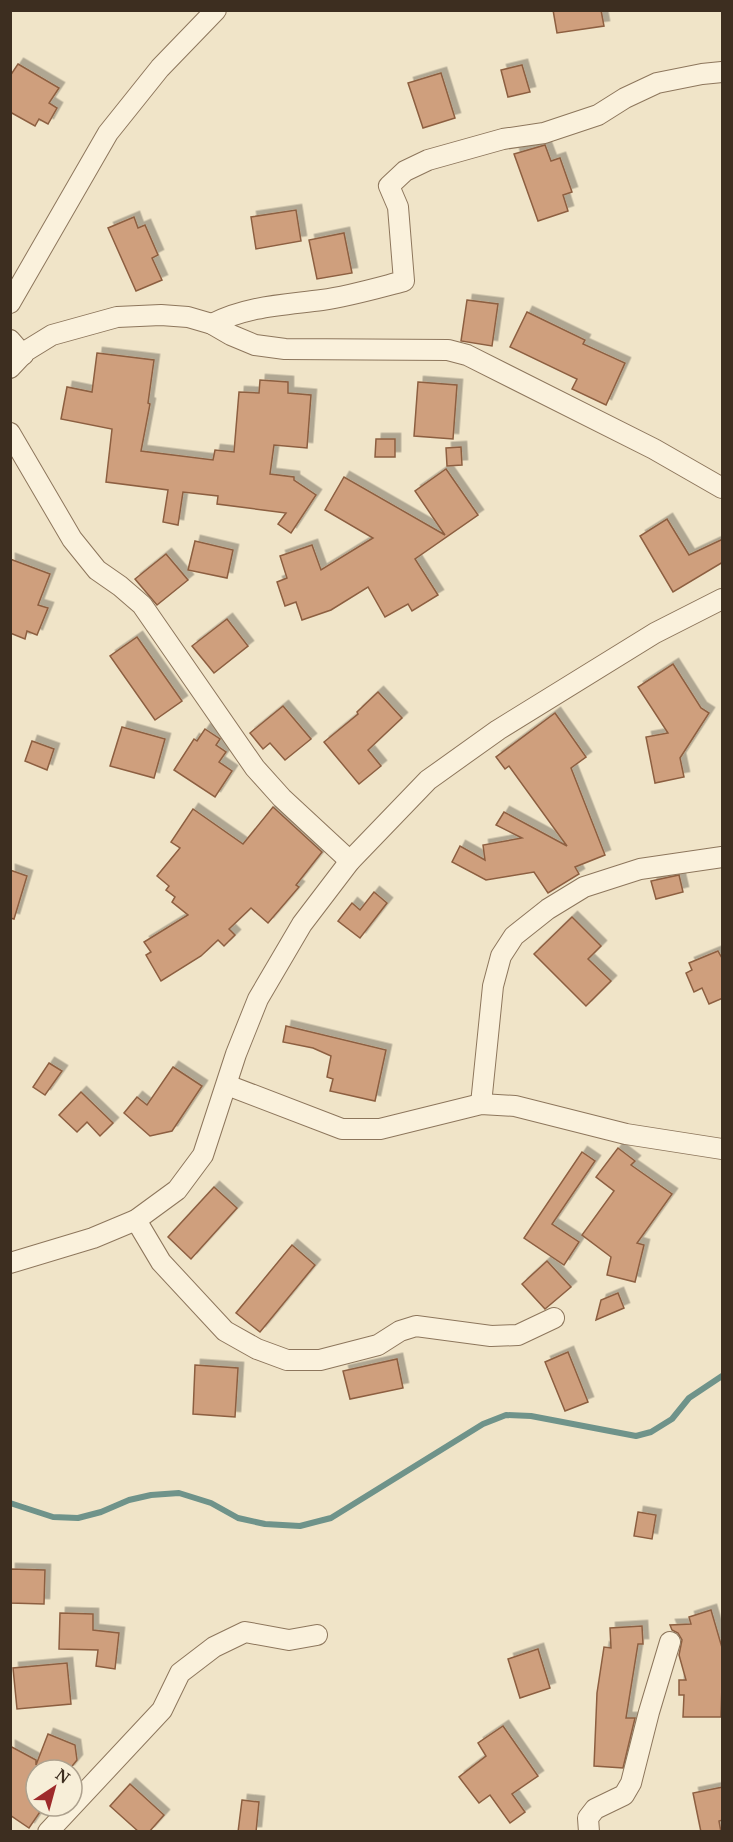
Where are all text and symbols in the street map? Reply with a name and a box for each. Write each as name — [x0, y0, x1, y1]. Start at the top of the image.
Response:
north arrow — [24, 1758, 84, 1818]
text: N — [51, 1763, 75, 1789]

